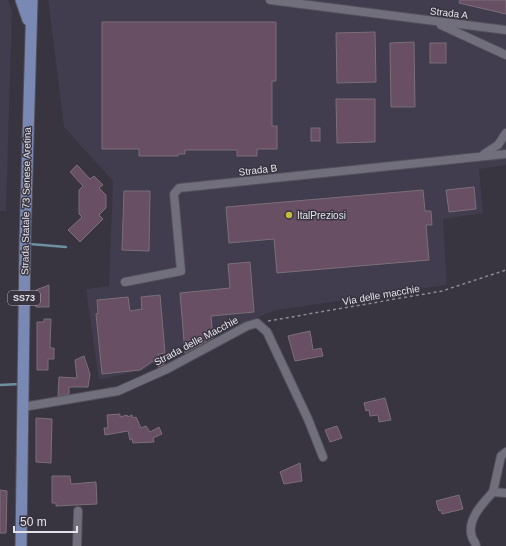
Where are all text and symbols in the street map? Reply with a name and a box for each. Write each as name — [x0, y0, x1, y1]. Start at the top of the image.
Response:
street label: Strada A — [429, 5, 469, 21]
street label: Strada Statale 73 Senese Aretina — [19, 127, 33, 275]
street label: Strada B — [238, 162, 278, 178]
marker: ItalPreziosi — [284, 210, 294, 220]
place label: ItalPreziosi — [297, 210, 346, 221]
street label: Via delle macchie — [342, 283, 421, 307]
road number: SS73 — [8, 291, 40, 305]
street label: Strada delle Macchie — [152, 314, 240, 368]
scale bar — [14, 508, 77, 534]
text: 50 m — [20, 515, 47, 529]

